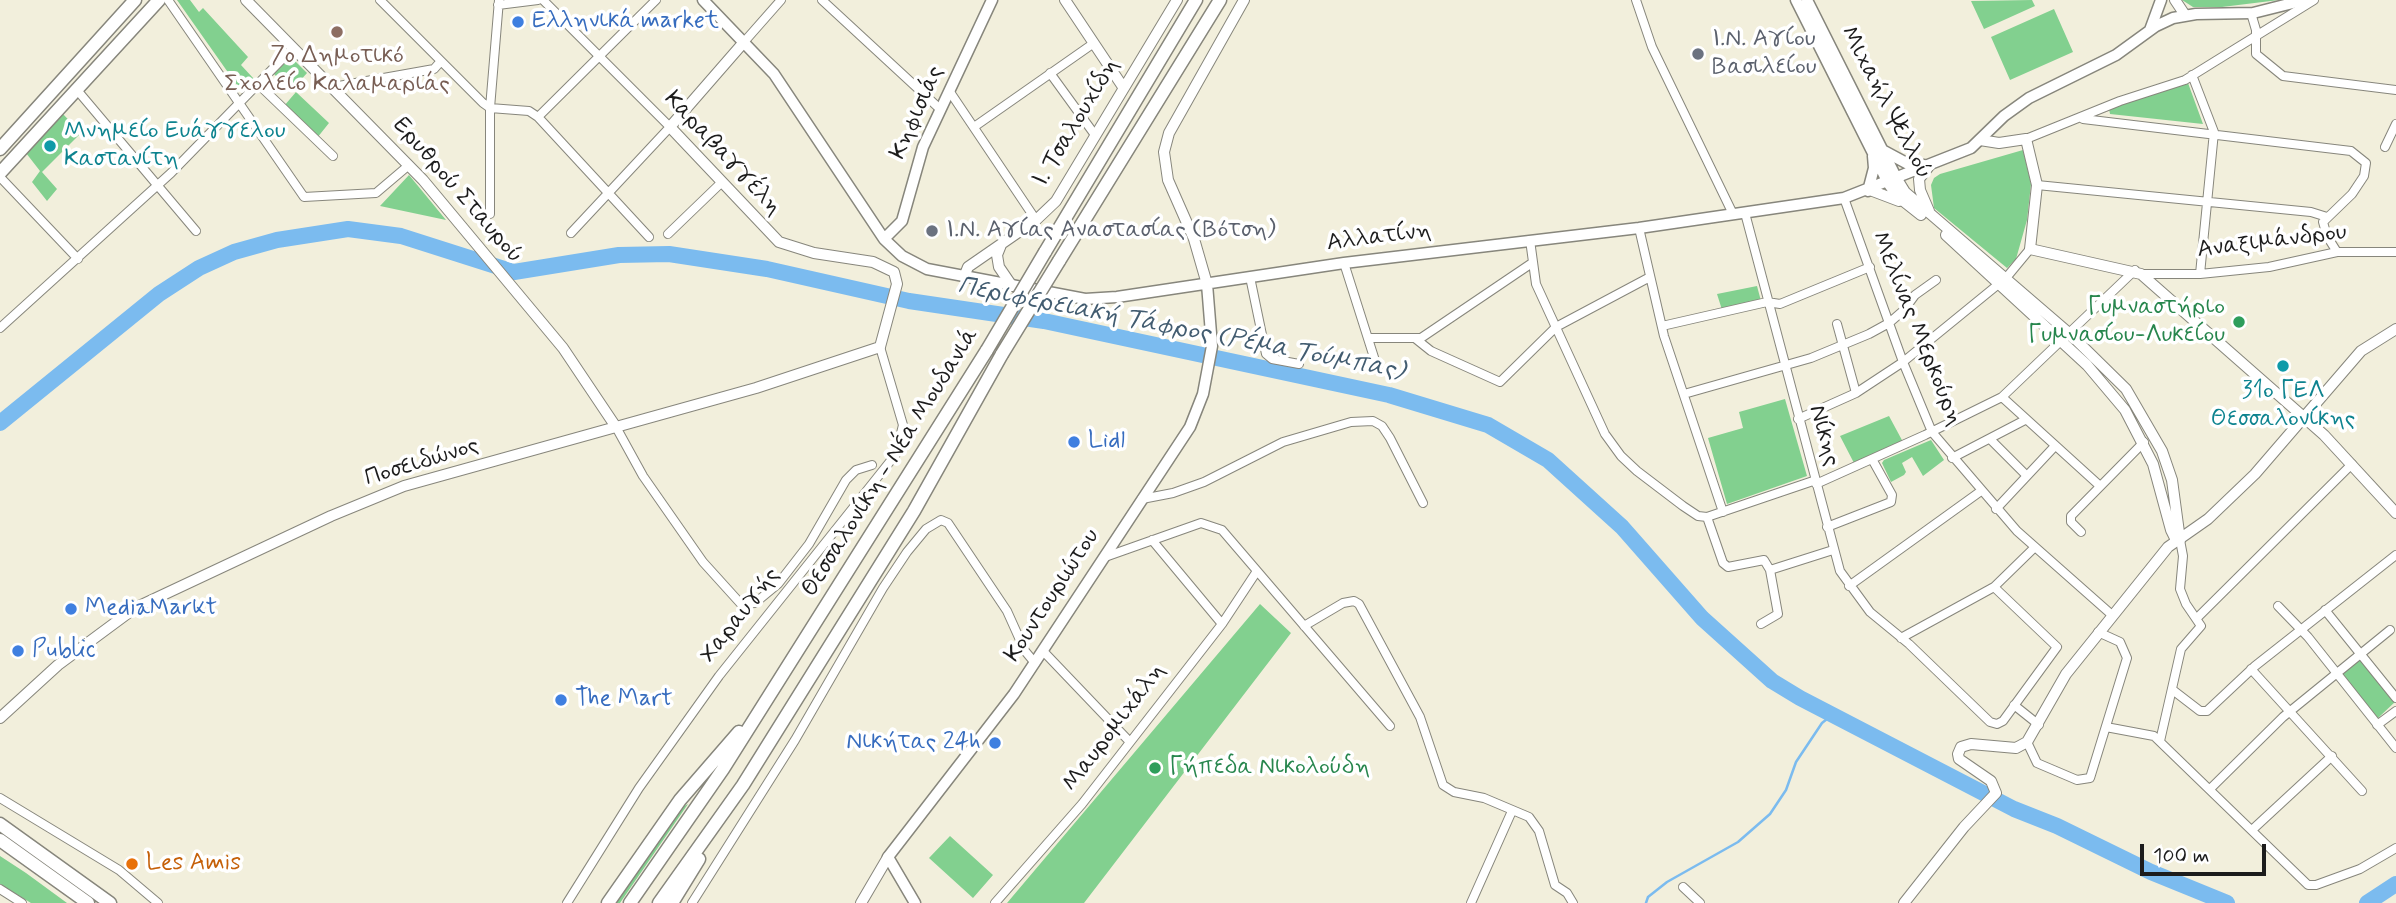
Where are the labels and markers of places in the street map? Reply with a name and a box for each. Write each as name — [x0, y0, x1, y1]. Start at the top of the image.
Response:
place label: Ελληνικά market — [532, 8, 719, 36]
marker: Ελληνικά market — [510, 14, 526, 30]
marker: 7o Δημοτικό Σχολείο Καλαμαριάς — [329, 24, 345, 40]
place label: Ι.Ν. Αγίου Βασιλείου — [1712, 26, 1817, 82]
place label: 7o Δημοτικό Σχολείο Καλαμαριάς — [224, 43, 450, 99]
marker: Ι.Ν. Αγίου Βασιλείου — [1690, 46, 1706, 62]
place label: Μνημείο Ευάγγελου Καστανίτη — [64, 118, 285, 174]
marker: Μνημείο Ευάγγελου Καστανίτη — [42, 138, 58, 154]
place label: Ι.Ν. Αγίας Αναστασίας (Βότση) — [946, 217, 1276, 245]
marker: Ι.Ν. Αγίας Αναστασίας (Βότση) — [924, 223, 940, 239]
place label: Γυμναστήριο Γυμνασίου-Λυκείου — [2028, 294, 2225, 350]
marker: Γυμναστήριο Γυμνασίου-Λυκείου — [2231, 314, 2247, 330]
marker: 31ο ΓΕΛ Θεσσαλονίκης — [2275, 358, 2291, 374]
place label: 31ο ΓΕΛ Θεσσαλονίκης — [2211, 378, 2355, 434]
place label: Lidl — [1088, 428, 1125, 456]
marker: Lidl — [1066, 434, 1082, 450]
place label: MediaMarkt — [85, 595, 217, 623]
marker: MediaMarkt — [63, 601, 79, 617]
place label: Public — [32, 637, 96, 665]
marker: Public — [10, 643, 26, 659]
place label: The Mart — [575, 686, 672, 714]
marker: The Mart — [553, 692, 569, 708]
place label: Νικήτας 24h — [846, 729, 981, 757]
marker: Νικήτας 24h — [987, 735, 1003, 751]
place label: Γήπεδα Νικολούδη — [1169, 754, 1370, 782]
marker: Γήπεδα Νικολούδη — [1147, 760, 1163, 776]
place label: Les Amis — [146, 850, 241, 878]
marker: Les Amis — [124, 856, 140, 872]

